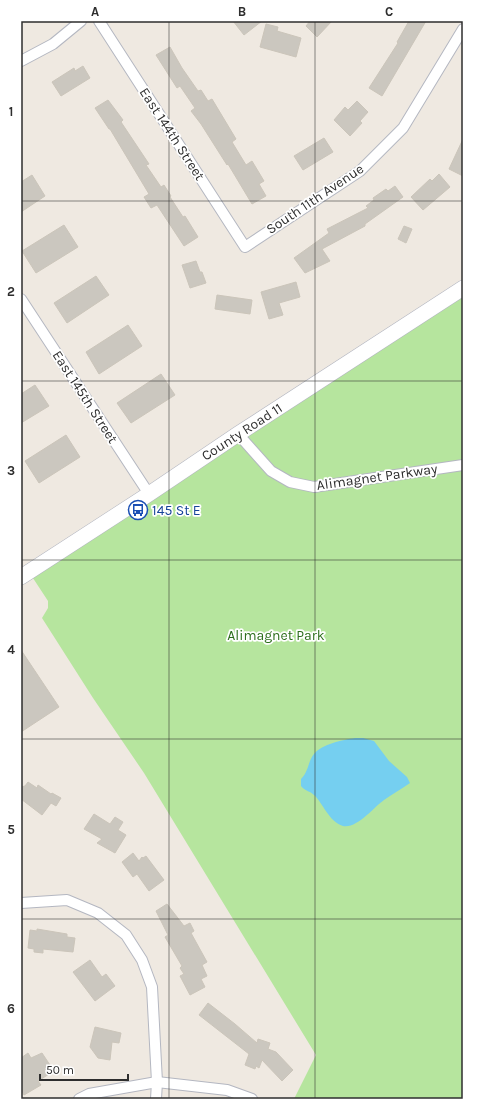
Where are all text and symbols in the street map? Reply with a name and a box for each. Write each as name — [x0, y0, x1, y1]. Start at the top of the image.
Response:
text: A — [91, 4, 99, 19]
text: B — [238, 4, 246, 19]
text: C — [385, 4, 393, 19]
street label: East 144th Street — [136, 84, 208, 184]
text: 1 — [9, 104, 13, 119]
street label: South 11th Avenue — [263, 160, 367, 238]
text: 2 — [7, 284, 15, 299]
street label: East 145th Street — [49, 347, 121, 447]
street label: County Road 11 — [198, 400, 286, 464]
street label: Alimagnet Parkway — [315, 460, 439, 494]
text: 3 — [7, 463, 15, 478]
bus stop icon: 145 St E — [127, 499, 149, 521]
place label: 145 St E — [152, 502, 201, 519]
park label: Alimagnet Park — [227, 627, 325, 644]
text: 4 — [7, 642, 15, 657]
text: 5 — [7, 822, 15, 837]
text: 6 — [7, 1001, 15, 1016]
scale bar — [40, 1056, 128, 1082]
text: 50 m — [46, 1063, 74, 1077]

